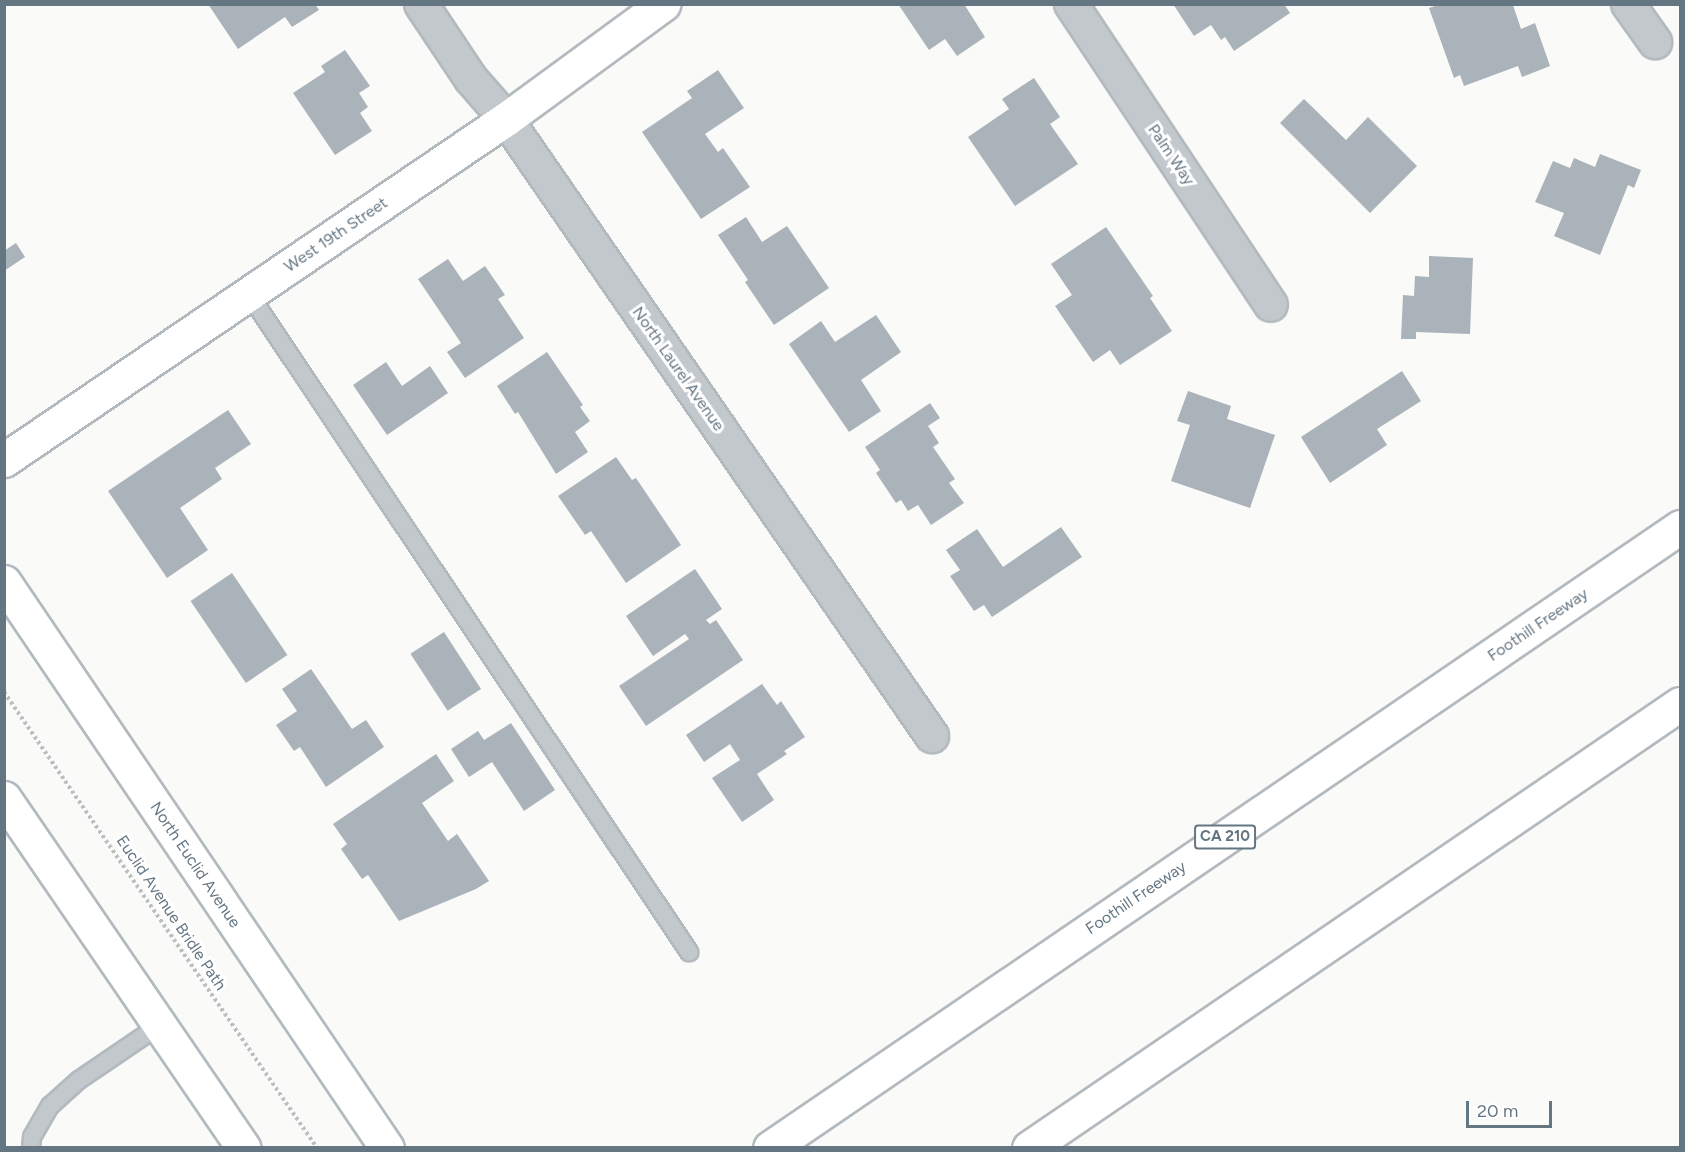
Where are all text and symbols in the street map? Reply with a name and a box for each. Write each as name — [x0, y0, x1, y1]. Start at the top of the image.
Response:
street label: Palm Way — [1144, 121, 1198, 189]
street label: West 19th Street — [281, 193, 391, 277]
street label: North Laurel Avenue — [628, 303, 728, 435]
street label: Foothill Freeway — [1484, 584, 1592, 666]
street label: North Euclid Avenue — [146, 798, 244, 932]
road number: CA 210 — [1194, 825, 1256, 849]
street label: Euclid Avenue Bridle Path — [112, 832, 230, 994]
street label: Foothill Freeway — [1082, 857, 1190, 939]
scale bar — [1469, 1089, 1554, 1127]
text: 20 m — [1477, 1100, 1518, 1122]

